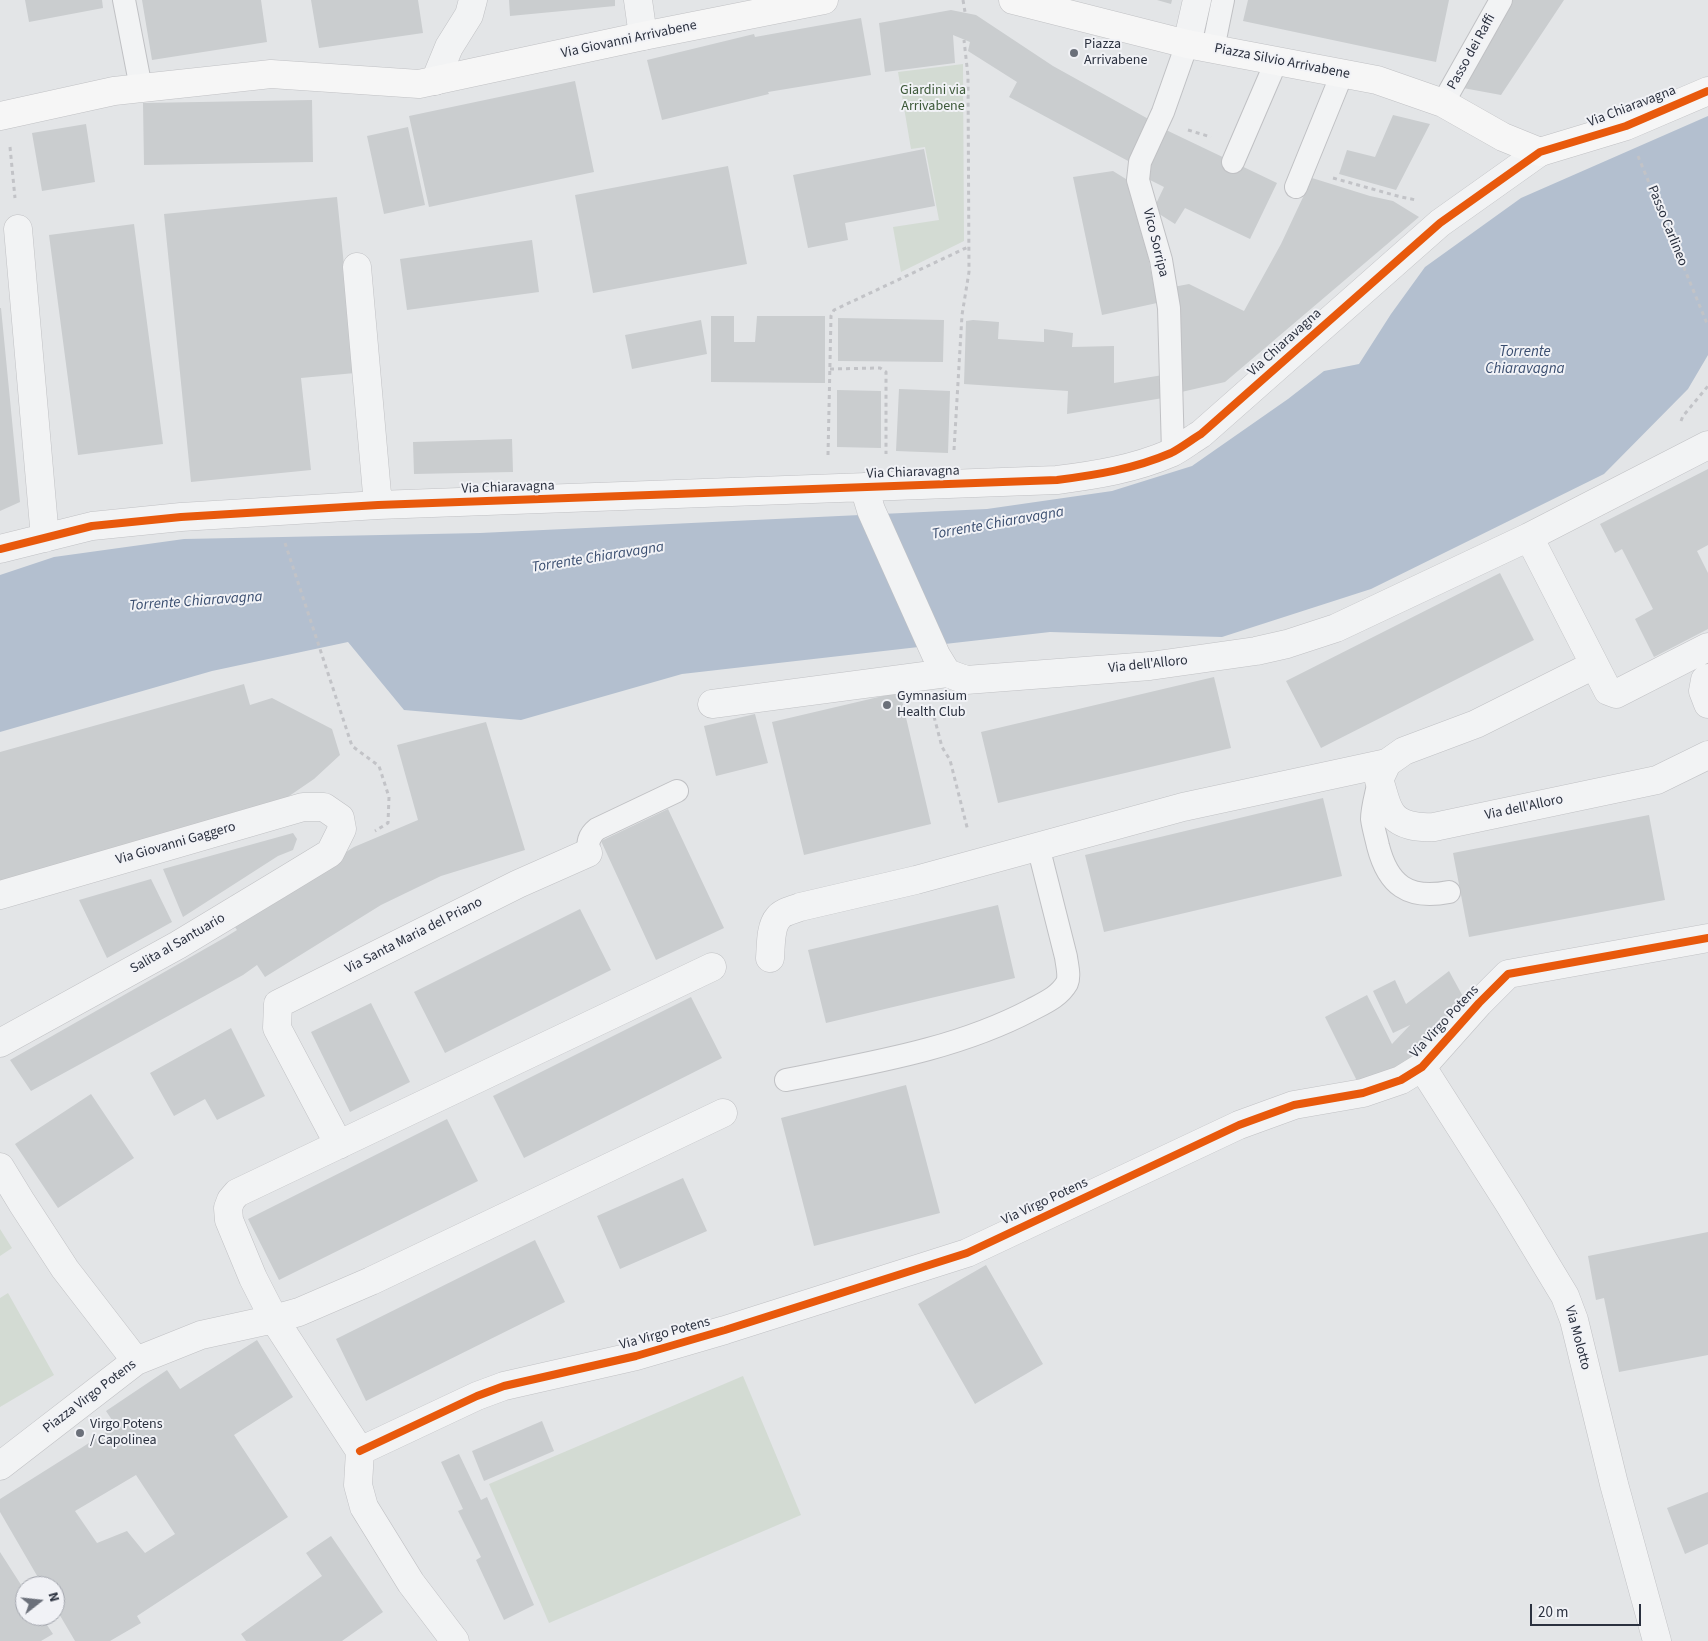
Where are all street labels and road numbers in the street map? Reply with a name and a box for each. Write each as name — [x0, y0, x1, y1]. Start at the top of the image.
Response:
street label: Passo dei Raffi — [1444, 11, 1500, 93]
street label: Via Giovanni Arrivabene — [560, 17, 698, 63]
street label: Piazza Silvio Arrivabene — [1213, 41, 1351, 83]
street label: Via Chiaravagna — [1585, 82, 1679, 132]
street label: Passo Carlineo — [1643, 183, 1691, 269]
street label: Vico Sorripa — [1138, 207, 1172, 279]
street label: Via Chiaravagna — [1245, 306, 1325, 380]
street label: Via Chiaravagna — [866, 463, 960, 483]
street label: Via Chiaravagna — [461, 478, 555, 498]
street label: Via dell'Alloro — [1107, 652, 1189, 678]
street label: Via dell'Alloro — [1483, 791, 1565, 825]
street label: Via Giovanni Gaggero — [114, 819, 238, 869]
street label: Via Santa Maria del Priano — [342, 894, 486, 978]
street label: Salita al Santuario — [128, 910, 228, 978]
street label: Via Virgo Potens — [1407, 982, 1483, 1062]
street label: Via Virgo Potens — [999, 1175, 1091, 1229]
street label: Via Molotto — [1560, 1304, 1594, 1372]
street label: Via Virgo Potens — [618, 1314, 712, 1354]
street label: Piazza Virgo Potens — [40, 1356, 140, 1438]

